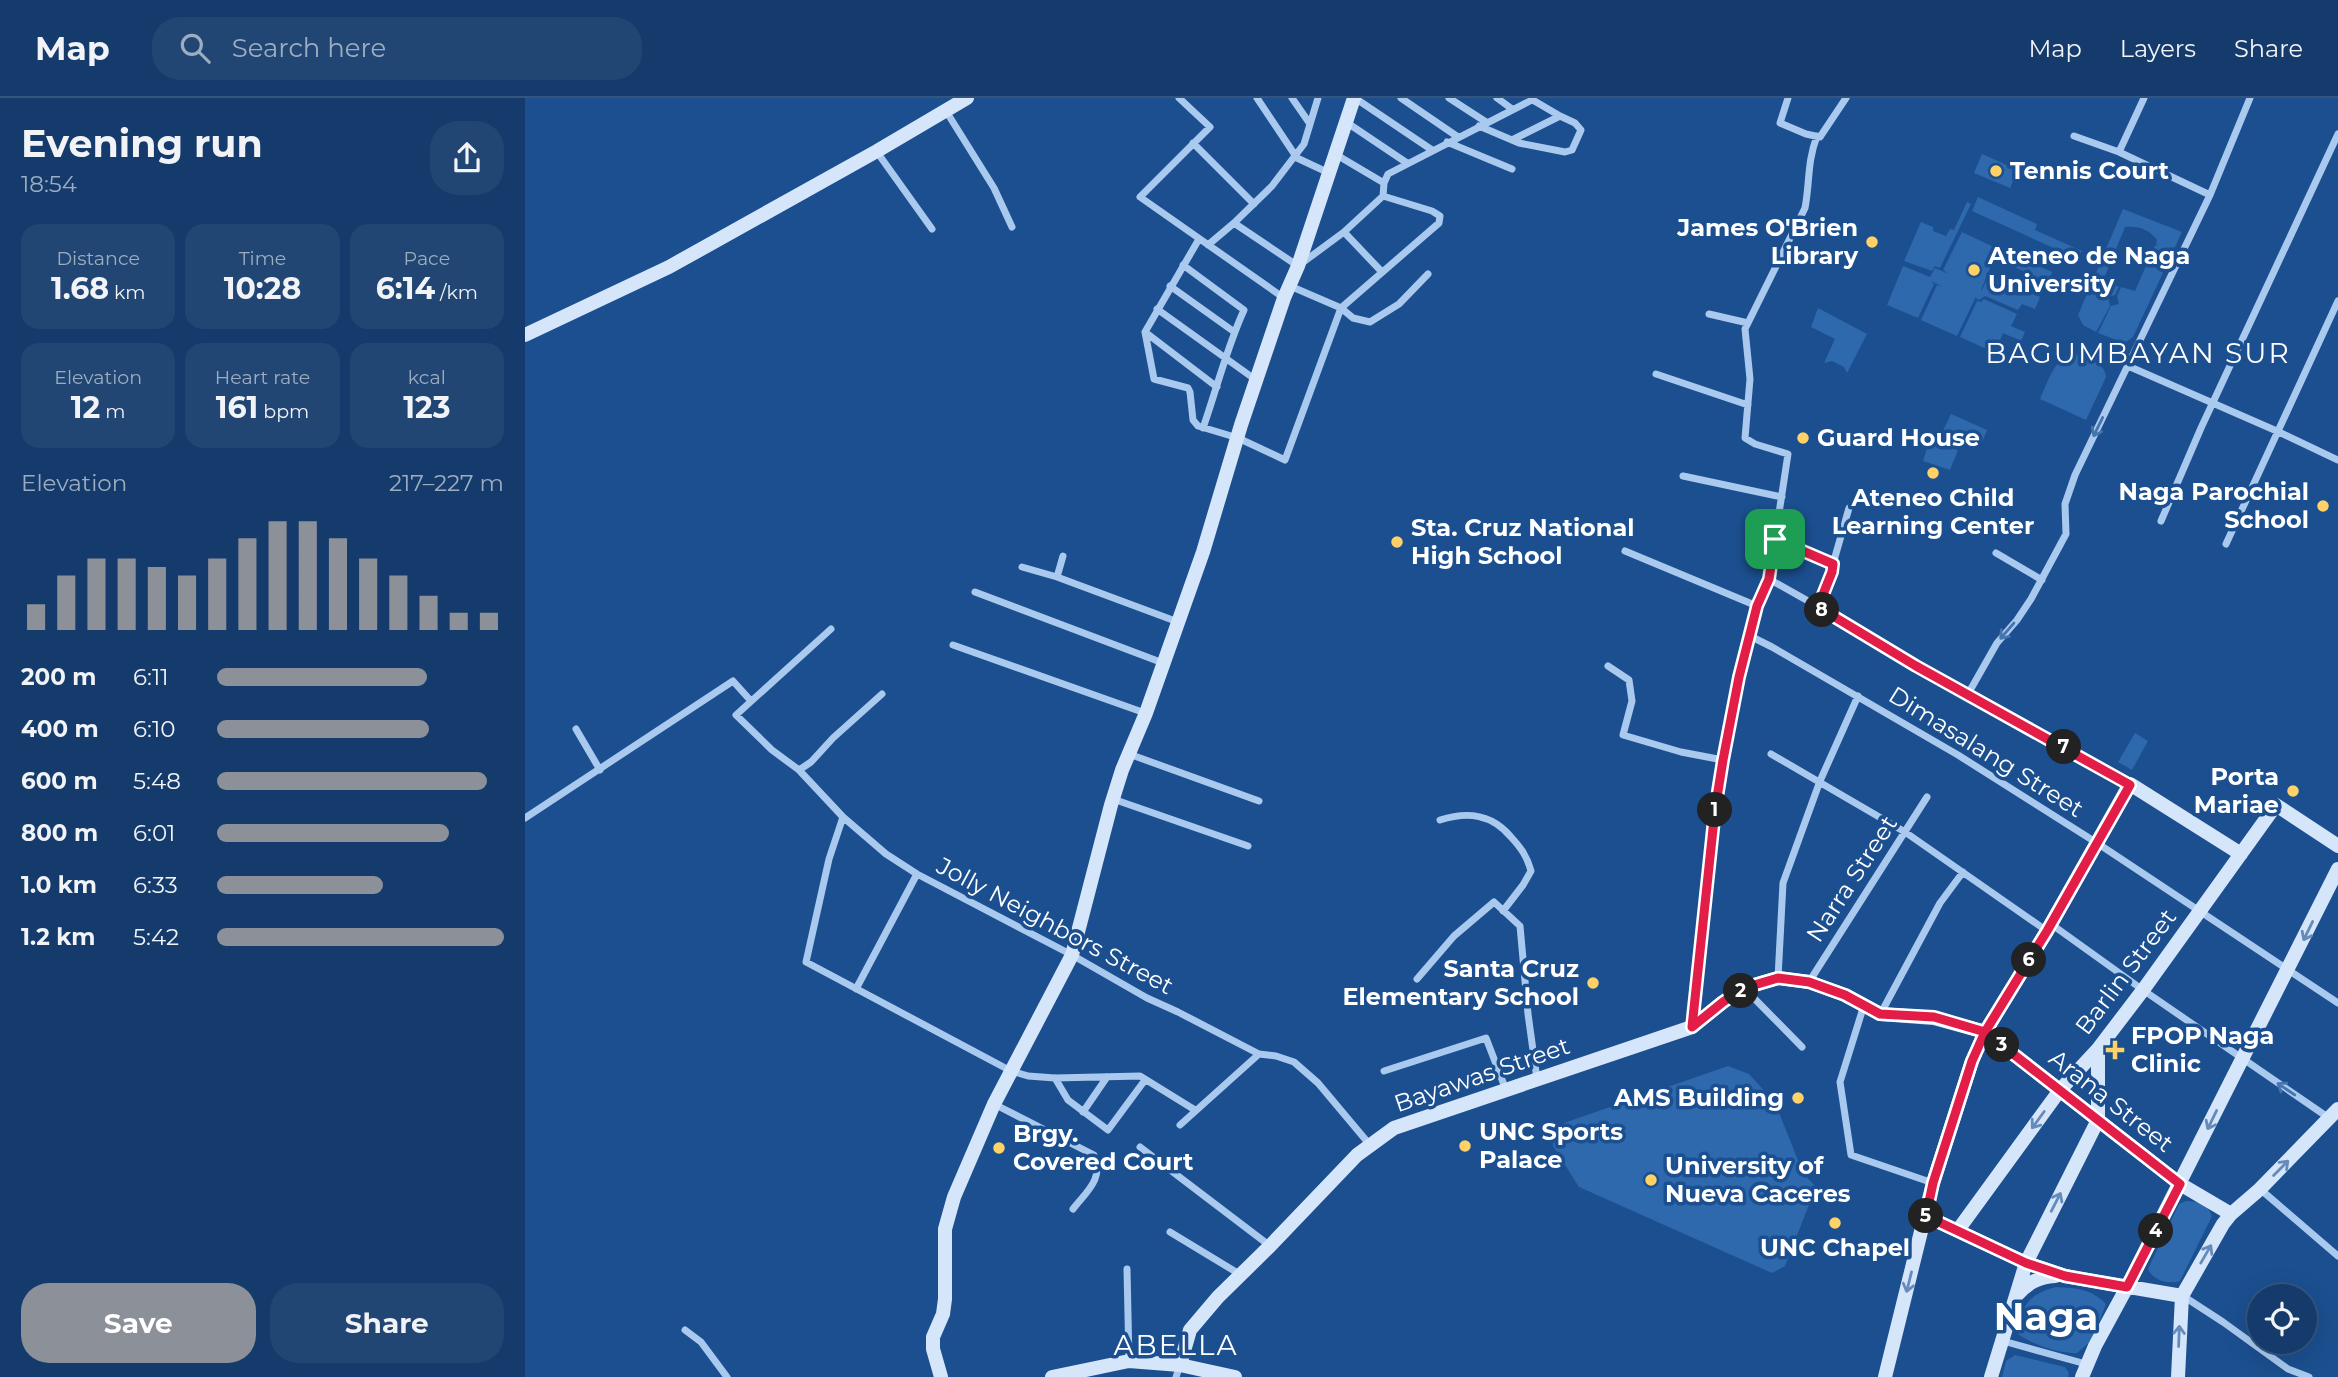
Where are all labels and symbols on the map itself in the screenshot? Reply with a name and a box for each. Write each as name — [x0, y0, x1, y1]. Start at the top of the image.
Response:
place label: Tennis Court — [2010, 156, 2169, 185]
marker: Tennis Court — [1988, 163, 2004, 179]
place label: James O'Brien Library — [1676, 213, 1859, 270]
marker: James O'Brien Library — [1864, 234, 1880, 250]
place label: Ateneo de Naga University — [1987, 241, 2190, 298]
marker: Ateneo de Naga University — [1966, 262, 1982, 278]
district label: BAGUMBAYAN SUR — [1985, 336, 2291, 370]
one-way arrow — [2091, 417, 2105, 437]
place label: Guard House — [1817, 423, 1980, 452]
marker: Guard House — [1795, 430, 1811, 446]
marker: Ateneo Child Learning Center — [1925, 465, 1941, 481]
place label: Naga Parochial School — [2118, 477, 2309, 534]
place label: Ateneo Child Learning Center — [1832, 483, 2034, 540]
marker: Naga Parochial School — [2315, 498, 2331, 514]
pin — [1745, 509, 1805, 569]
place label: Sta. Cruz National High School — [1411, 513, 1634, 570]
marker: Sta. Cruz National High School — [1389, 534, 1405, 550]
pin: 8 — [1805, 592, 1839, 628]
one-way arrow — [1999, 622, 2015, 640]
street label: Dimasalang Street — [1884, 680, 2089, 823]
pin: 7 — [2047, 730, 2081, 764]
place label: Porta Mariae — [2194, 762, 2279, 819]
marker: Porta Mariae — [2285, 783, 2301, 799]
pin: 1 — [1697, 792, 1733, 828]
street label: Narra Street — [1800, 810, 1903, 947]
street label: Jolly Neighbors Street — [931, 850, 1179, 1000]
street label: Barlin Street — [2069, 903, 2182, 1040]
one-way arrow — [2300, 920, 2314, 941]
pin: 6 — [2011, 942, 2047, 978]
place label: Santa Cruz Elementary School — [1342, 954, 1579, 1011]
pin: 2 — [1723, 974, 1759, 1008]
marker: Santa Cruz Elementary School — [1585, 975, 1601, 991]
place label: FPOP Naga Clinic — [2131, 1021, 2274, 1078]
pin: 3 — [1985, 1028, 2019, 1062]
street label: Bayawas Street — [1390, 1031, 1574, 1118]
marker: FPOP Naga Clinic — [2105, 1040, 2125, 1060]
street label: Arana Street — [2044, 1043, 2179, 1158]
one-way arrow — [2277, 1082, 2296, 1096]
place label: AMS Building — [1613, 1083, 1784, 1112]
marker: AMS Building — [1790, 1090, 1806, 1106]
one-way arrow — [2204, 1109, 2218, 1130]
one-way arrow — [2031, 1111, 2046, 1129]
place label: UNC Sports Palace — [1479, 1117, 1623, 1174]
place label: Brgy. Covered Court — [1013, 1119, 1194, 1176]
marker: UNC Sports Palace — [1457, 1138, 1473, 1154]
marker: Brgy. Covered Court — [991, 1140, 1007, 1156]
place label: University of Nueva Caceres — [1665, 1151, 1851, 1208]
one-way arrow — [2272, 1159, 2289, 1176]
marker: University of Nueva Caceres — [1643, 1172, 1659, 1188]
one-way arrow — [2050, 1192, 2064, 1213]
pin: 5 — [1909, 1198, 1943, 1234]
pin: 4 — [2139, 1214, 2173, 1248]
marker: UNC Chapel — [1827, 1215, 1843, 1231]
place label: UNC Chapel — [1760, 1233, 1910, 1262]
one-way arrow — [2199, 1245, 2213, 1265]
one-way arrow — [1902, 1270, 1915, 1293]
district label: Naga — [1994, 1293, 2098, 1340]
one-way arrow — [2172, 1325, 2186, 1348]
district label: ABELLA — [1114, 1328, 1238, 1362]

